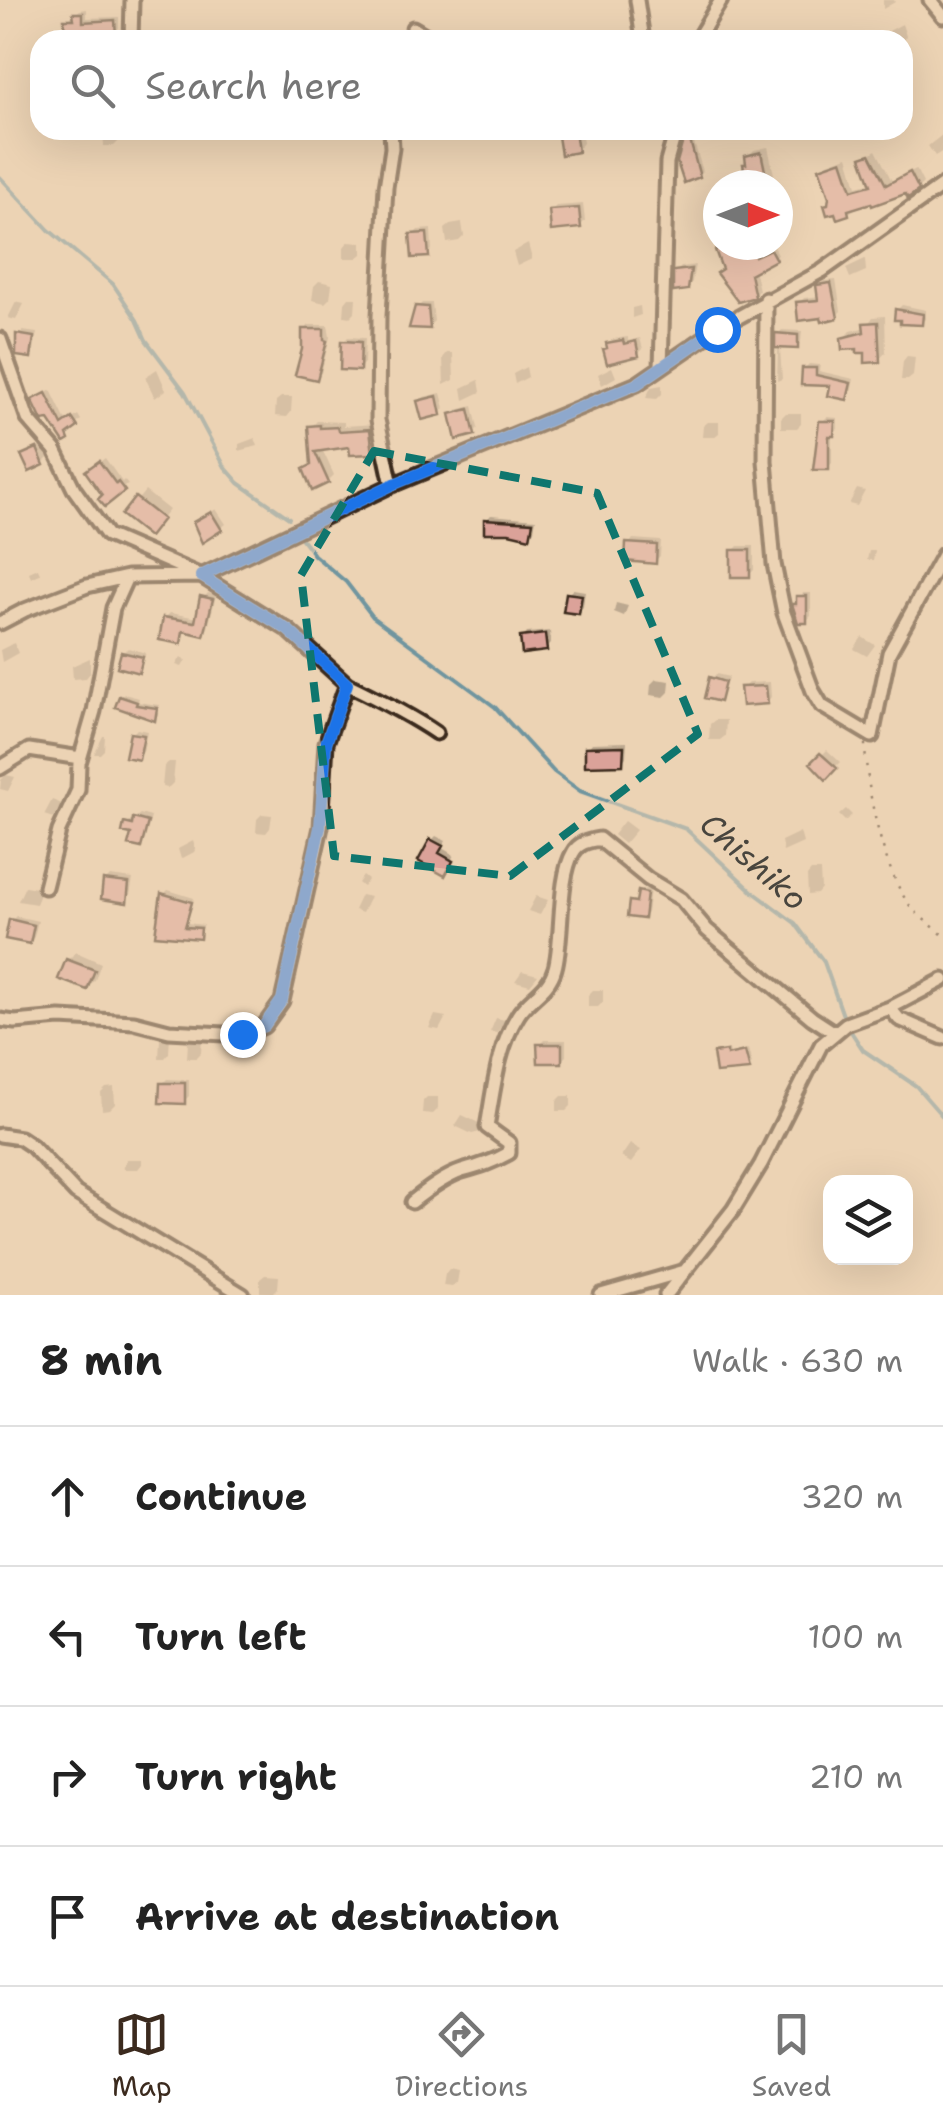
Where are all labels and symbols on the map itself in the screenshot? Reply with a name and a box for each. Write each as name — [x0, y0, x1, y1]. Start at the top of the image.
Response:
north arrow — [703, 170, 793, 260]
route start — [695, 307, 741, 353]
water label: Chishiko — [691, 802, 817, 920]
route end — [220, 1012, 266, 1058]

